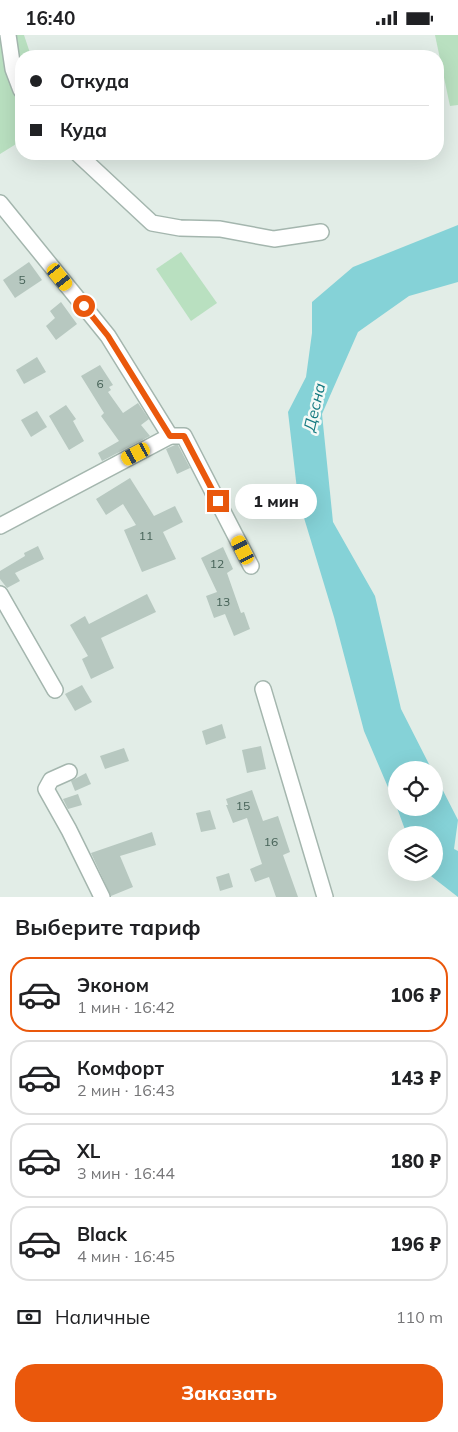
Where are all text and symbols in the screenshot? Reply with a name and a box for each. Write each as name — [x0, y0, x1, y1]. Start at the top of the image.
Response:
text: 16:40 — [25, 6, 75, 30]
text: Откуда — [60, 69, 129, 93]
text: Куда — [60, 118, 107, 142]
car — [44, 261, 75, 293]
house number: 5 — [18, 272, 26, 287]
route start — [73, 295, 95, 317]
house number: 6 — [96, 376, 104, 391]
water label: Десна — [299, 381, 329, 434]
car — [119, 440, 152, 468]
callout: 1 мин — [236, 483, 318, 519]
route end — [207, 490, 229, 512]
text: 1 мин — [253, 491, 299, 511]
house number: 11 — [139, 528, 153, 543]
car — [229, 533, 256, 567]
house number: 12 — [210, 556, 224, 571]
house number: 13 — [216, 594, 230, 609]
map controls — [388, 761, 443, 881]
button: locate — [388, 761, 443, 816]
house number: 15 — [236, 798, 250, 813]
button: layers — [388, 826, 443, 881]
house number: 16 — [264, 834, 278, 849]
text: Выберите тариф — [15, 913, 201, 941]
icon: car — [17, 972, 62, 1017]
text: Эконом — [77, 973, 149, 997]
text: 106 ₽ — [390, 983, 441, 1007]
text: 1 мин · 16:42 — [77, 997, 175, 1017]
icon: car — [17, 1055, 62, 1100]
text: Комфорт — [77, 1056, 164, 1080]
text: 143 ₽ — [390, 1066, 441, 1090]
text: 2 мин · 16:43 — [77, 1080, 175, 1100]
icon: car — [17, 1138, 62, 1183]
text: XL — [77, 1139, 100, 1163]
text: 180 ₽ — [390, 1149, 441, 1173]
text: 3 мин · 16:44 — [77, 1163, 175, 1183]
icon: car — [17, 1221, 62, 1266]
text: Black — [77, 1222, 127, 1246]
text: 196 ₽ — [390, 1232, 441, 1256]
text: 4 мин · 16:45 — [77, 1246, 175, 1266]
icon: cash — [15, 1303, 43, 1331]
text: Наличные — [55, 1305, 150, 1329]
text: 110 m — [396, 1307, 443, 1327]
button: Заказать — [15, 1364, 443, 1422]

